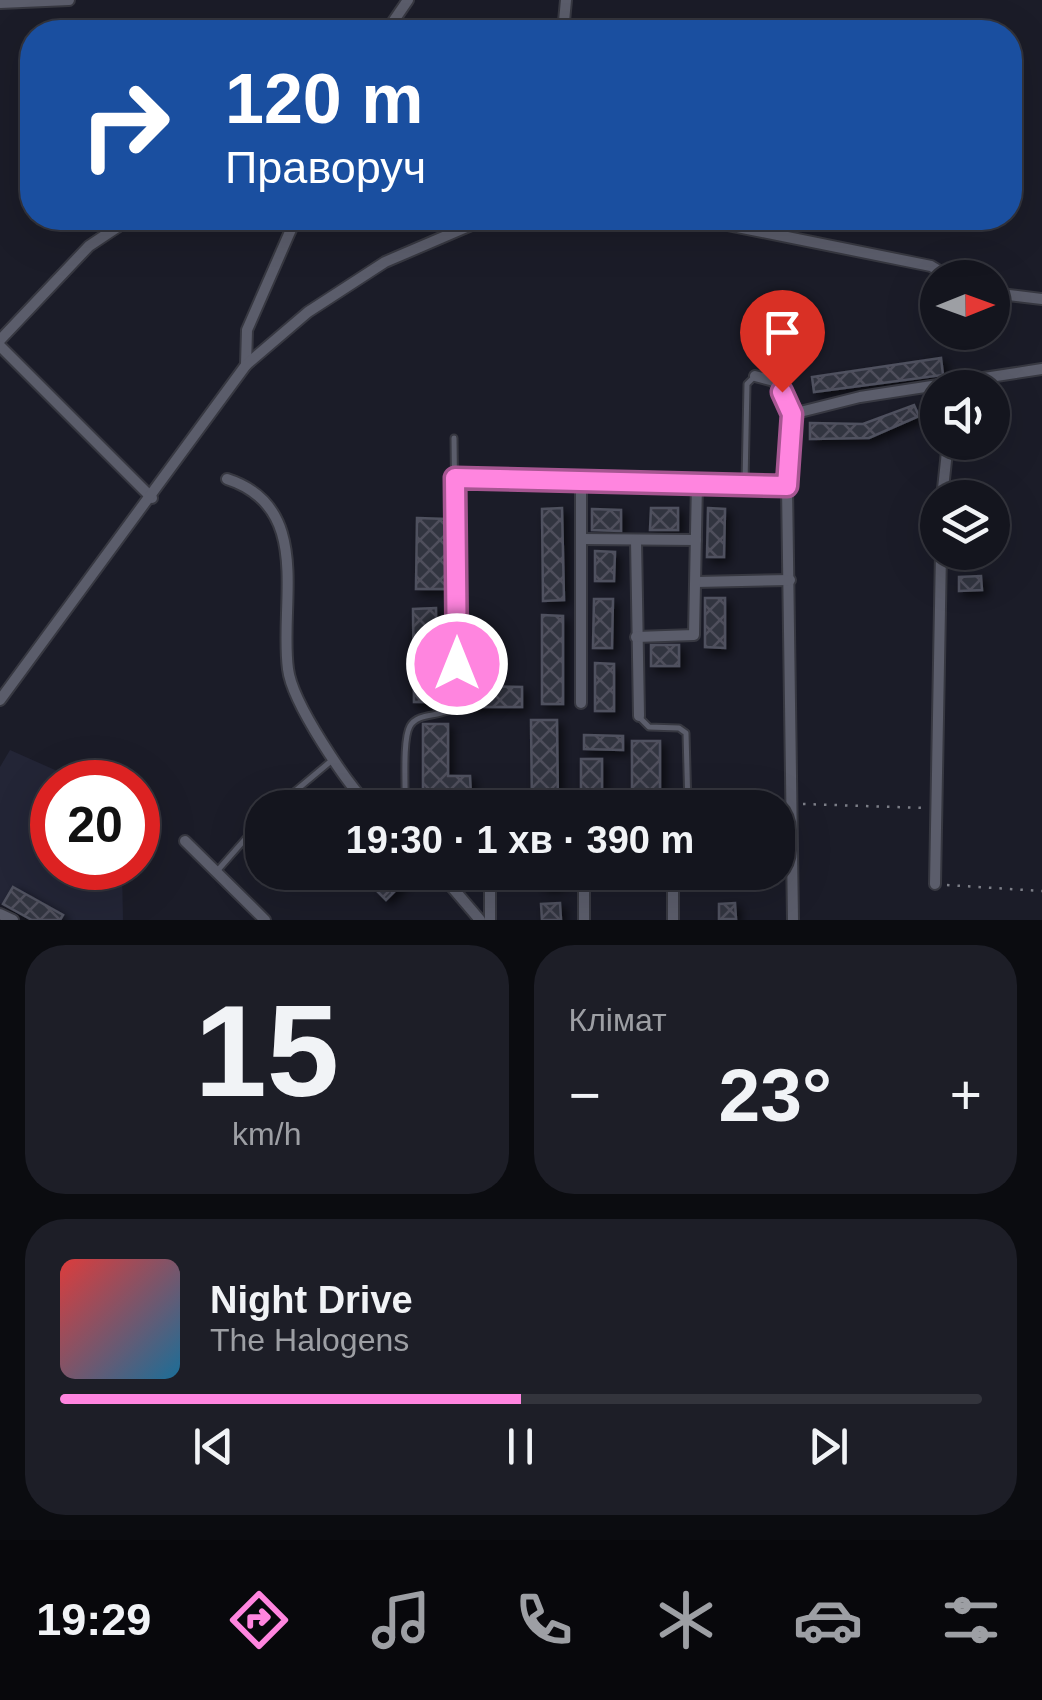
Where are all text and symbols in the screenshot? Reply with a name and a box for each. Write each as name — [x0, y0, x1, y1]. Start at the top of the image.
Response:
icon: right — [60, 60, 190, 190]
text: 120 m — [225, 60, 423, 138]
text: Праворуч — [225, 142, 426, 193]
north arrow — [920, 260, 1010, 350]
map controls — [920, 260, 1010, 570]
pin — [740, 290, 825, 393]
icon: arrive — [755, 305, 810, 360]
button: sound — [920, 370, 1010, 460]
button: layers — [920, 480, 1010, 570]
position arrow — [405, 612, 509, 716]
speed limit sign: 20 — [30, 760, 160, 890]
text: 19:30 · 1 хв · 390 m — [346, 819, 694, 861]
text: 15 — [194, 978, 339, 1124]
text: Клімат — [569, 1002, 667, 1038]
text: 23° — [719, 1053, 832, 1137]
text: − — [569, 1064, 601, 1126]
text: + — [950, 1064, 982, 1126]
text: km/h — [232, 1116, 301, 1152]
text: Night Drive — [210, 1279, 413, 1321]
text: The Halogens — [210, 1322, 409, 1358]
icon: previous — [186, 1419, 241, 1474]
icon: pause — [493, 1419, 548, 1474]
icon: next — [801, 1419, 856, 1474]
icon: directions — [224, 1585, 294, 1655]
icon: music — [366, 1585, 436, 1655]
icon: phone — [509, 1585, 579, 1655]
icon: climate — [651, 1585, 721, 1655]
icon: car — [793, 1585, 863, 1655]
icon: filters — [936, 1585, 1006, 1655]
text: 19:29 — [36, 1594, 151, 1645]

